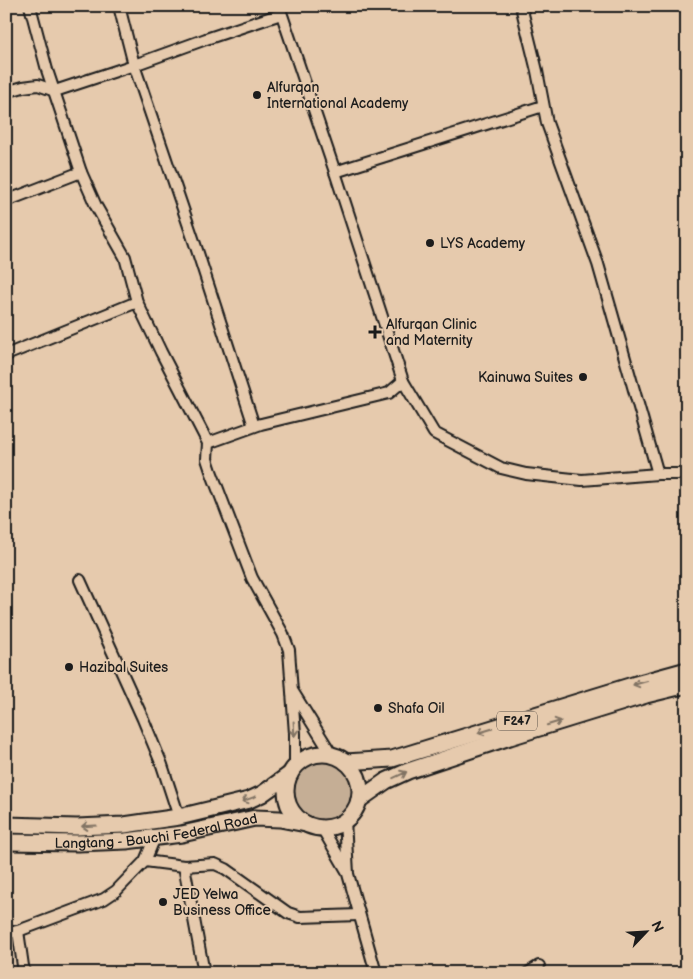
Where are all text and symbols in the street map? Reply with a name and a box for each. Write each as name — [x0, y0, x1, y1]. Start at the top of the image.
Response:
place label: Alfurqan International Academy — [267, 79, 409, 112]
marker: Alfurqan International Academy — [251, 89, 263, 101]
place label: LYS Academy — [440, 235, 526, 252]
marker: LYS Academy — [424, 237, 436, 249]
place label: Alfurqan Clinic and Maternity — [386, 316, 477, 349]
marker: Alfurqan Clinic and Maternity — [368, 325, 382, 339]
place label: Kainuwa Suites — [478, 369, 573, 386]
marker: Kainuwa Suites — [577, 371, 589, 383]
place label: Hazibal Suites — [79, 659, 168, 676]
marker: Hazibal Suites — [63, 661, 75, 673]
one-way arrow — [632, 679, 648, 688]
place label: Shafa Oil — [388, 700, 445, 717]
marker: Shafa Oil — [372, 702, 384, 714]
road number: F247 — [497, 711, 537, 730]
one-way arrow — [546, 718, 562, 728]
one-way arrow — [290, 721, 299, 737]
one-way arrow — [477, 727, 493, 737]
one-way arrow — [392, 769, 407, 779]
one-way arrow — [241, 795, 257, 804]
street label: Langtang - Bauchi Federal Road — [55, 810, 259, 852]
one-way arrow — [81, 822, 97, 831]
place label: JED Yelwa Business Office — [173, 886, 271, 919]
marker: JED Yelwa Business Office — [157, 896, 169, 908]
north arrow — [620, 906, 670, 956]
text: N — [647, 918, 667, 935]

